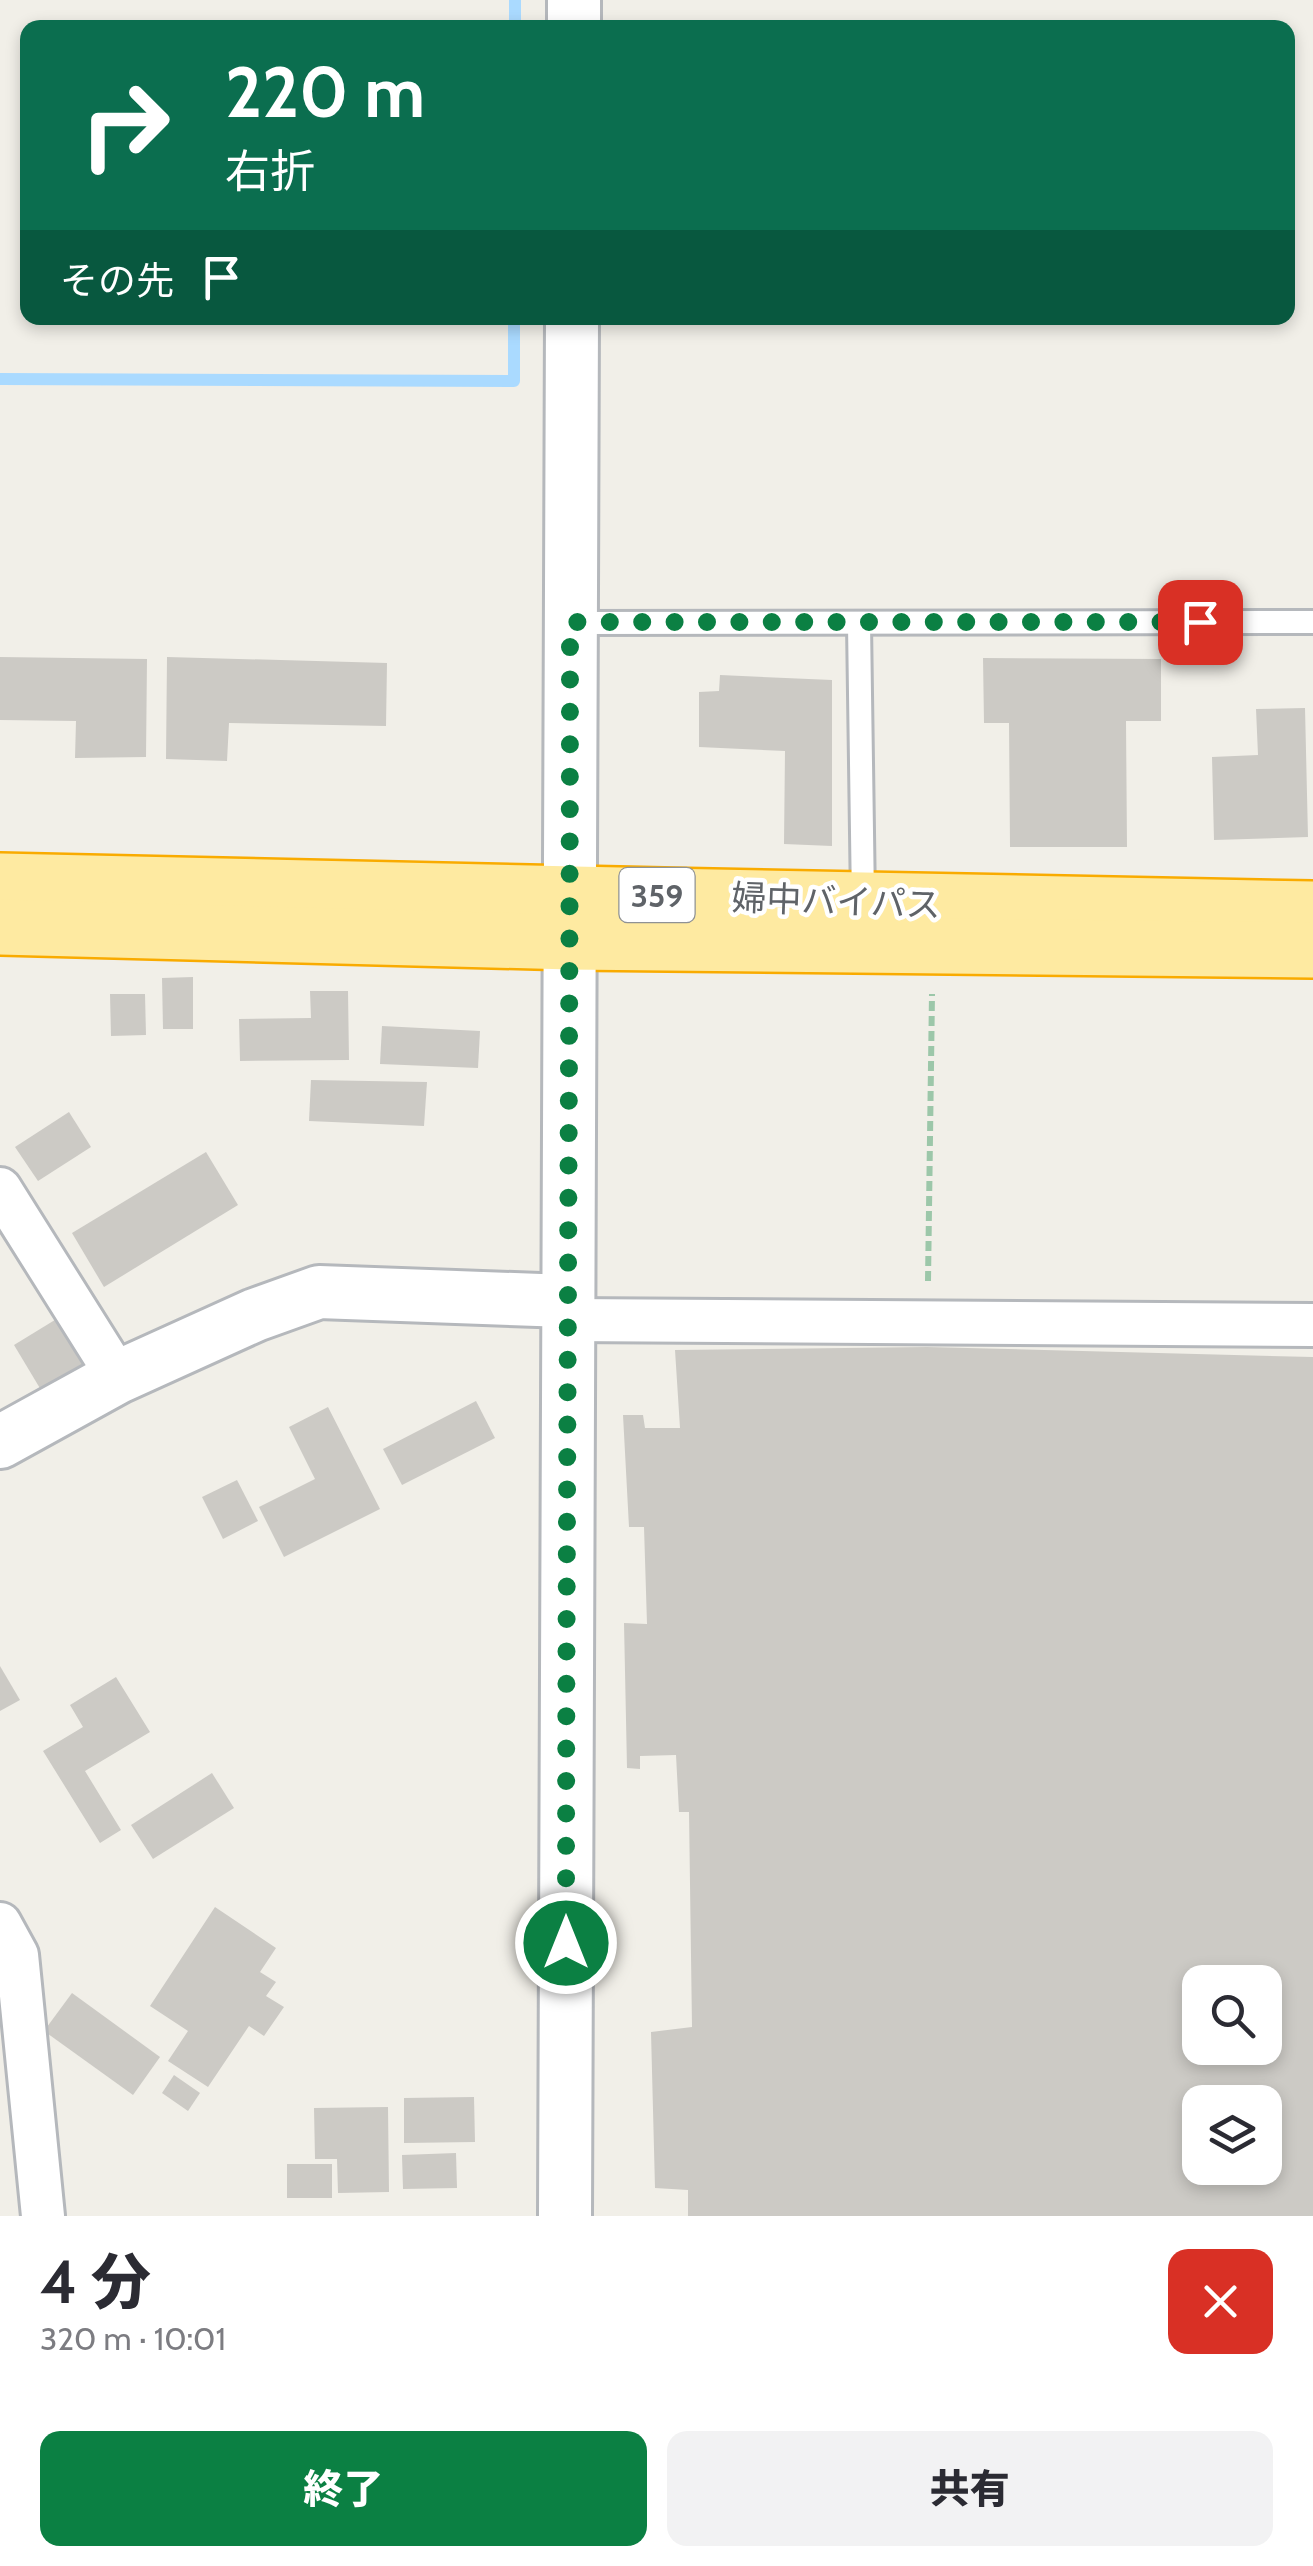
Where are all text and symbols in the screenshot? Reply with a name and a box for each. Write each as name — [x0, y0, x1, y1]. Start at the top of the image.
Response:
text: 220 m — [225, 49, 425, 135]
icon: right — [60, 60, 190, 190]
text: 右折 — [225, 144, 315, 198]
icon: arrive — [194, 250, 249, 305]
text: その先 — [60, 257, 174, 304]
pin — [1158, 580, 1243, 665]
icon: arrive — [1173, 595, 1228, 650]
road number: 359 — [620, 868, 694, 922]
street label: 婦中バイパス — [731, 876, 941, 926]
position arrow — [514, 1891, 618, 1995]
map controls — [1182, 1965, 1282, 2185]
button: search — [1182, 1965, 1282, 2065]
button: layers — [1182, 2085, 1282, 2185]
text: 4 分 — [40, 2245, 151, 2318]
button: close — [1168, 2249, 1273, 2354]
text: 320 m · 10:01 — [40, 2319, 226, 2358]
button: 終了 — [40, 2431, 647, 2546]
button: 共有 — [667, 2431, 1273, 2546]

